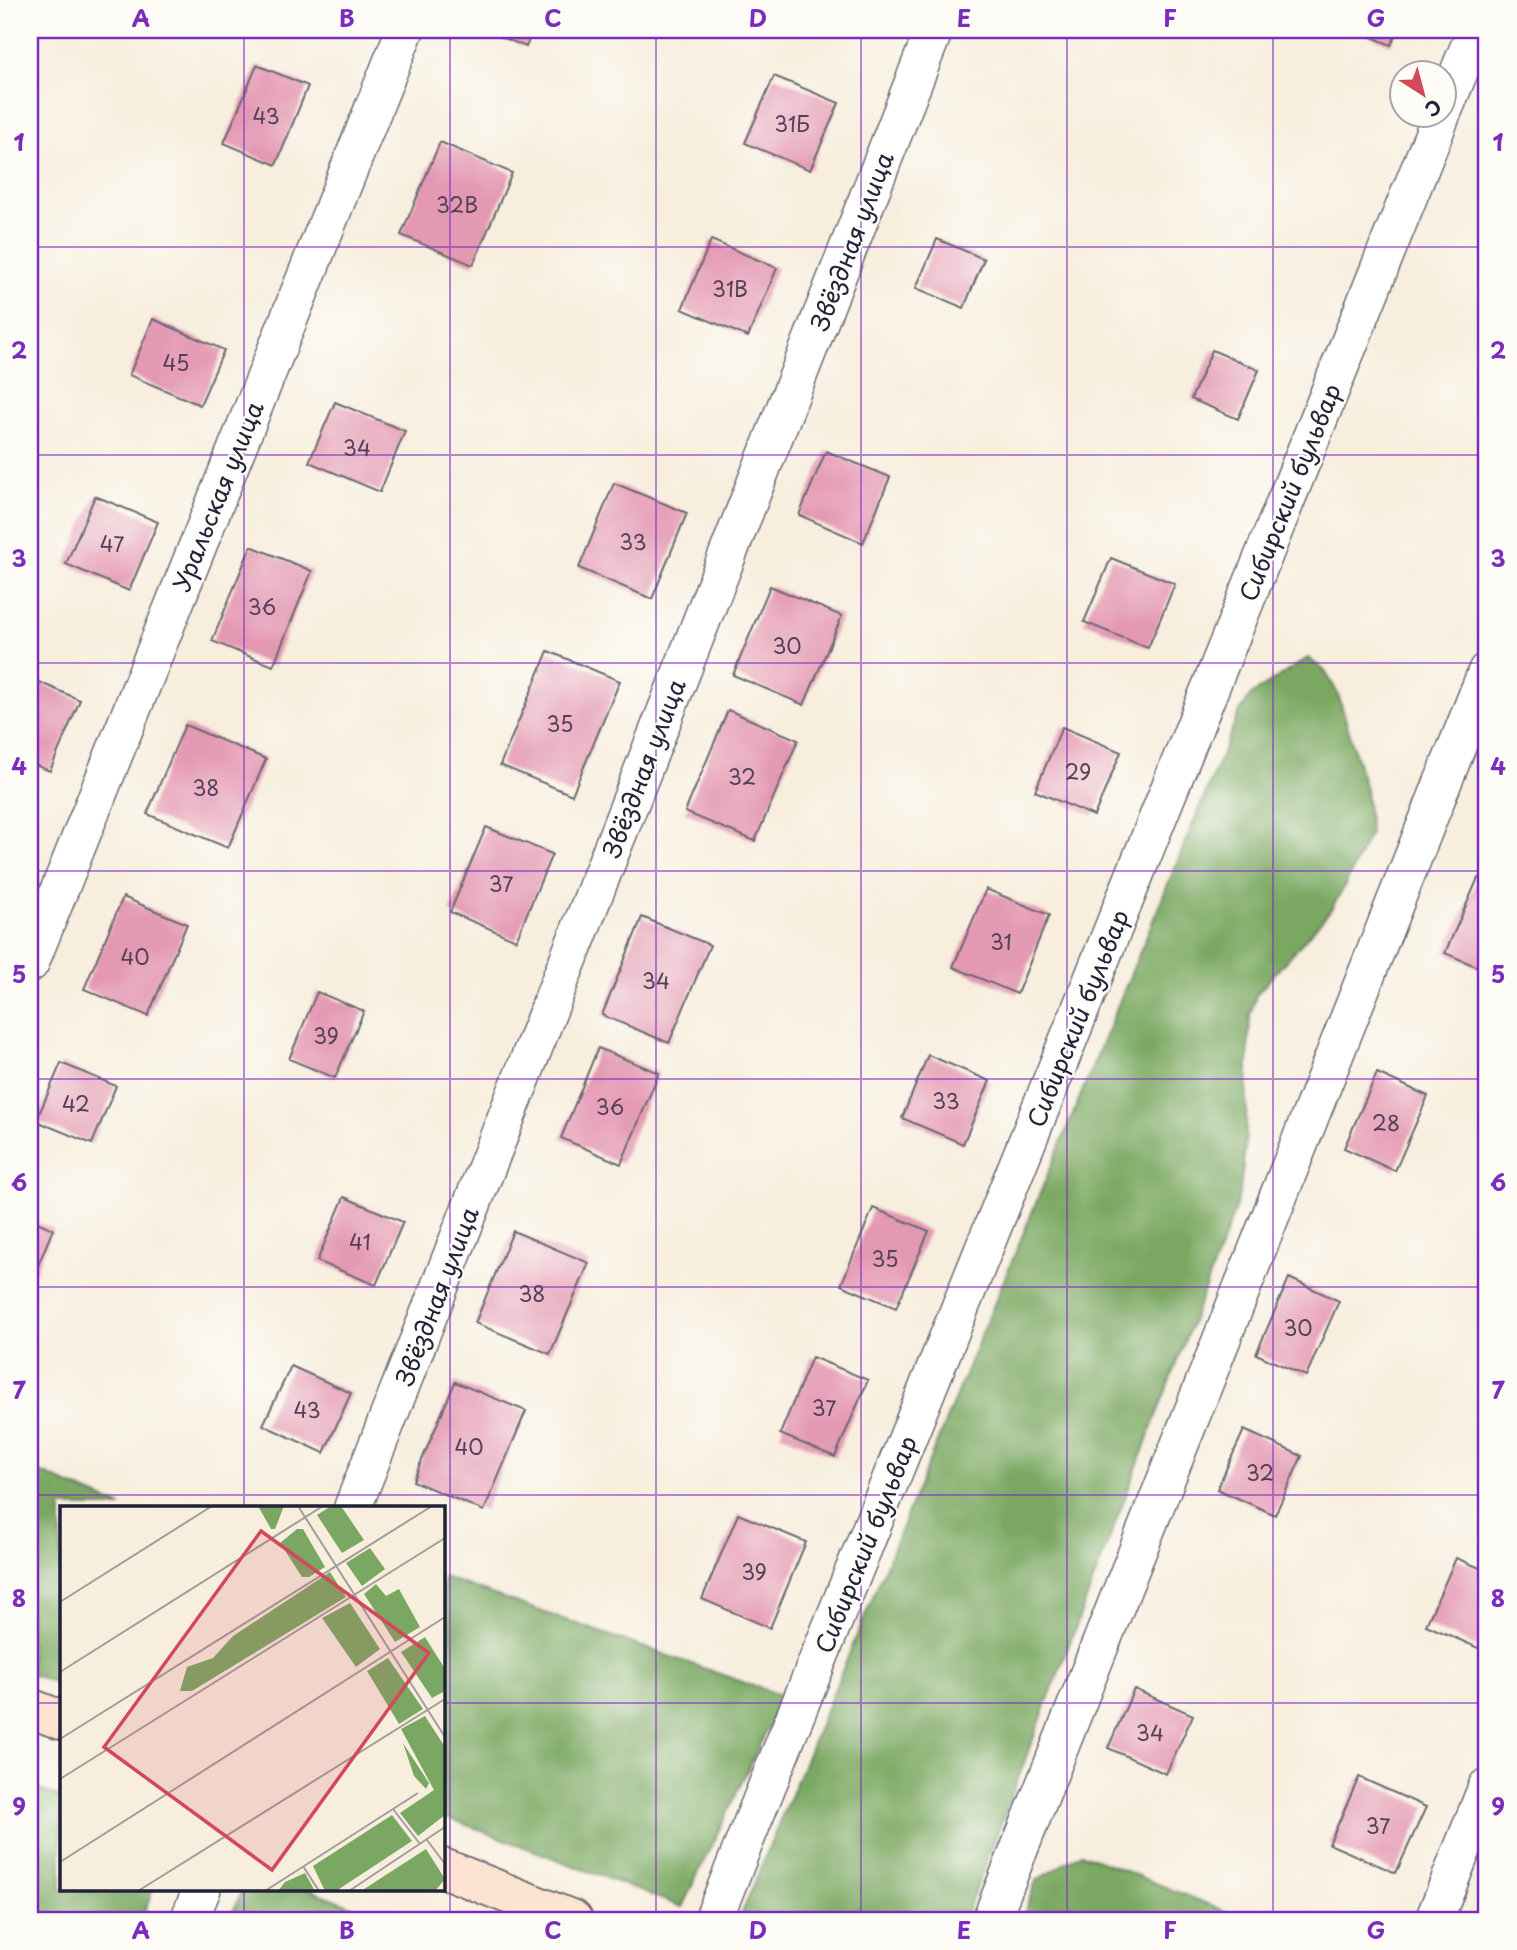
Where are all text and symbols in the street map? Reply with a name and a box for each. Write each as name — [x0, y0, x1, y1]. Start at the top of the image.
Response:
text: A — [132, 0, 150, 35]
text: B — [339, 0, 355, 35]
text: C — [544, 0, 562, 35]
text: D — [749, 0, 767, 35]
text: E — [957, 0, 971, 35]
text: F — [1163, 0, 1177, 35]
text: G — [1367, 0, 1385, 35]
north arrow — [1388, 60, 1458, 130]
text: С — [1420, 93, 1448, 124]
house number: 43 — [252, 99, 280, 131]
house number: 31Б — [774, 107, 810, 139]
text: 1 — [14, 124, 25, 159]
text: 1 — [1493, 124, 1504, 159]
street label: Звёздная улица — [800, 146, 902, 336]
house number: 32В — [436, 188, 478, 220]
house number: 31В — [712, 272, 748, 304]
text: 2 — [11, 332, 27, 367]
text: 2 — [1490, 332, 1506, 367]
house number: 45 — [163, 346, 189, 378]
street label: Сибирский бульвар — [1229, 378, 1349, 606]
street label: Уральская улица — [162, 396, 272, 596]
house number: 34 — [343, 431, 371, 463]
house number: 33 — [619, 525, 647, 557]
house number: 47 — [100, 527, 124, 559]
text: 3 — [11, 540, 27, 575]
text: 3 — [1490, 540, 1506, 575]
house number: 36 — [248, 590, 276, 622]
house number: 30 — [772, 629, 802, 661]
street label: Звёздная улица — [592, 673, 694, 863]
house number: 35 — [547, 707, 573, 739]
text: 4 — [11, 748, 27, 783]
text: 4 — [1490, 748, 1506, 783]
house number: 29 — [1065, 755, 1091, 787]
house number: 32 — [728, 760, 756, 792]
house number: 38 — [193, 771, 220, 803]
house number: 37 — [489, 867, 513, 899]
street label: Сибирский бульвар — [1017, 904, 1137, 1132]
house number: 31 — [990, 925, 1012, 957]
house number: 40 — [120, 940, 150, 972]
text: 5 — [12, 956, 26, 991]
text: 5 — [1491, 956, 1505, 991]
house number: 34 — [642, 964, 670, 996]
house number: 39 — [313, 1019, 339, 1051]
house number: 33 — [932, 1084, 960, 1116]
house number: 42 — [62, 1087, 90, 1119]
house number: 36 — [596, 1090, 624, 1122]
house number: 28 — [1372, 1106, 1400, 1138]
text: 6 — [11, 1164, 27, 1199]
text: 6 — [1490, 1164, 1506, 1199]
street label: Звёздная улица — [385, 1201, 487, 1391]
house number: 41 — [349, 1225, 371, 1257]
house number: 35 — [872, 1242, 898, 1274]
house number: 38 — [519, 1277, 546, 1309]
house number: 30 — [1283, 1311, 1313, 1343]
text: 7 — [12, 1372, 26, 1407]
text: 7 — [1491, 1372, 1505, 1407]
house number: 37 — [812, 1391, 836, 1423]
house number: 43 — [293, 1393, 321, 1425]
house number: 40 — [454, 1430, 484, 1462]
street label: Сибирский бульвар — [805, 1430, 925, 1658]
house number: 32 — [1246, 1456, 1274, 1488]
inset map — [60, 1506, 444, 1890]
house number: 39 — [741, 1555, 767, 1587]
text: 8 — [12, 1580, 26, 1615]
text: 8 — [1491, 1580, 1505, 1615]
house number: 34 — [1136, 1716, 1164, 1748]
text: 9 — [12, 1788, 26, 1823]
text: 9 — [1491, 1788, 1505, 1823]
house number: 37 — [1366, 1809, 1390, 1841]
text: A — [132, 1912, 150, 1947]
text: B — [339, 1912, 355, 1947]
text: C — [544, 1912, 562, 1947]
text: D — [749, 1912, 767, 1947]
text: E — [957, 1912, 971, 1947]
text: F — [1163, 1912, 1177, 1947]
text: G — [1367, 1912, 1385, 1947]

